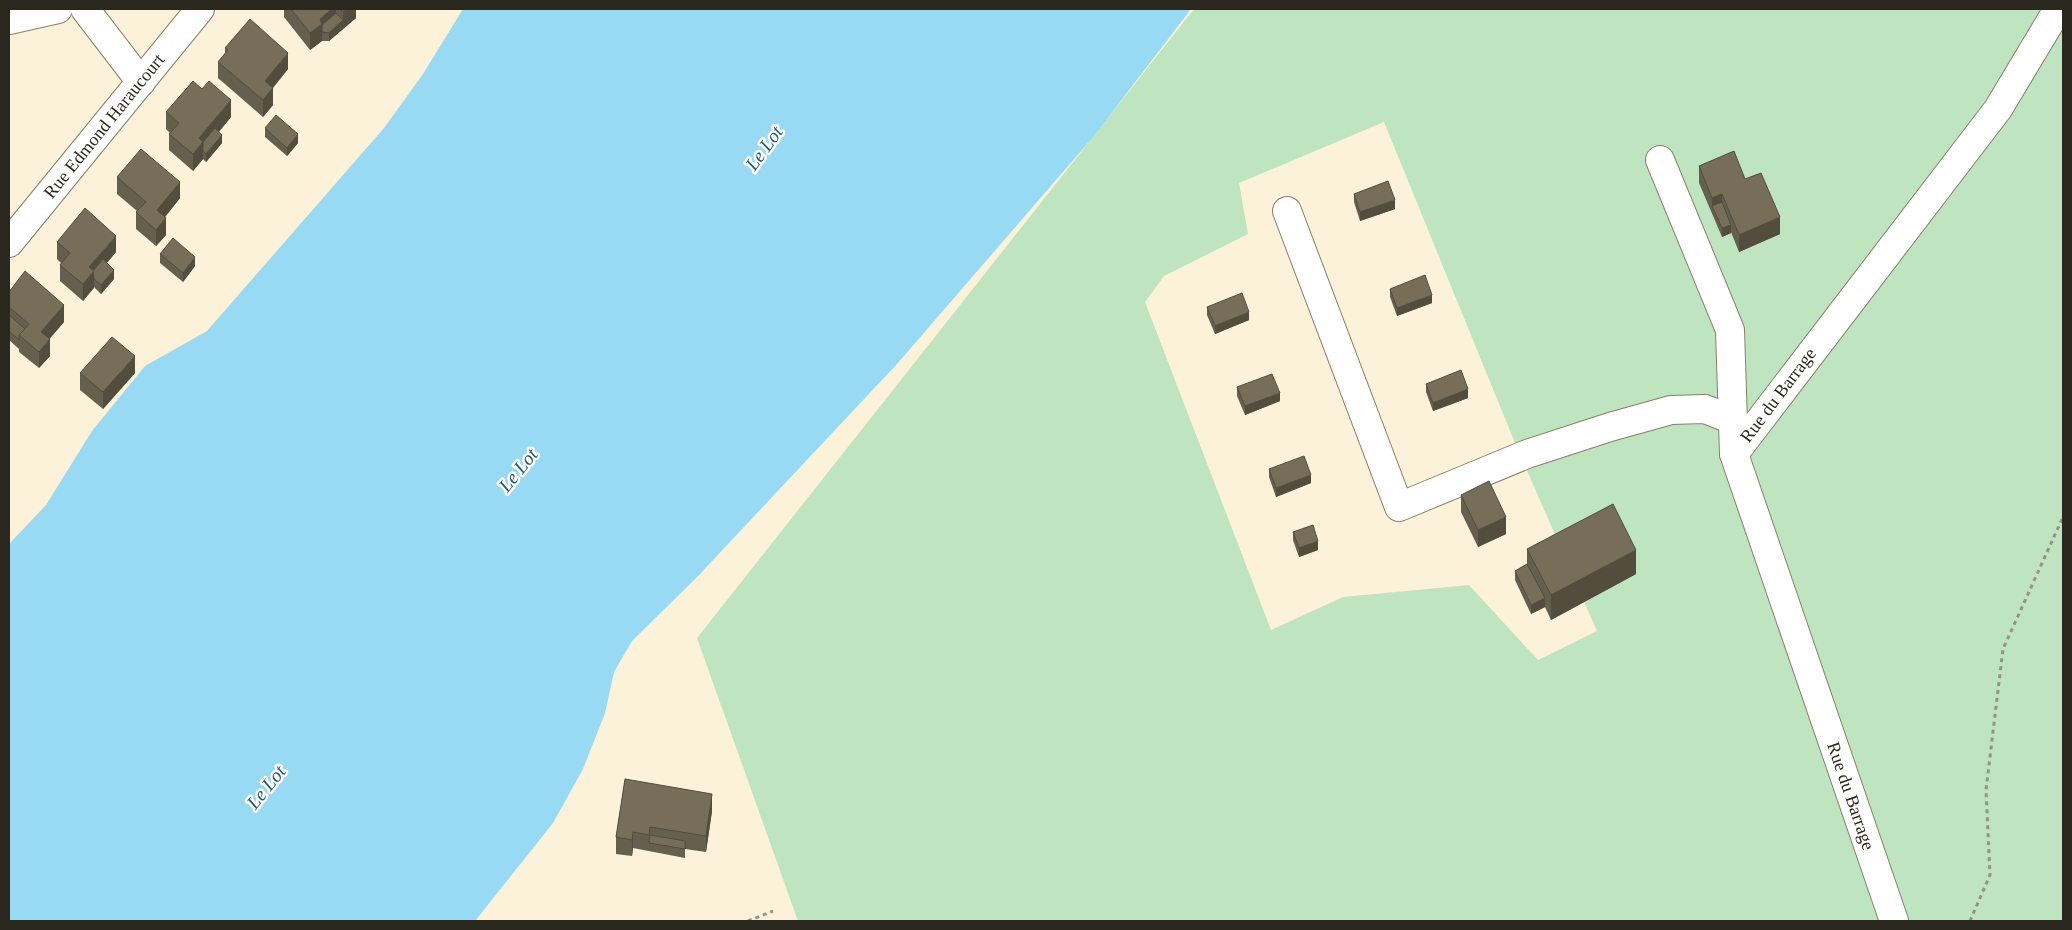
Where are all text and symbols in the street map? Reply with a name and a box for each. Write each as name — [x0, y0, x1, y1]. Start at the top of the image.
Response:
street label: Rue Edmond Haraucourt — [40, 50, 168, 202]
water label: Le Lot — [740, 121, 787, 175]
street label: Rue du Barrage — [1736, 344, 1820, 446]
water label: Le Lot — [494, 444, 542, 496]
street label: Rue du Barrage — [1823, 739, 1879, 853]
water label: Le Lot — [242, 761, 290, 813]

